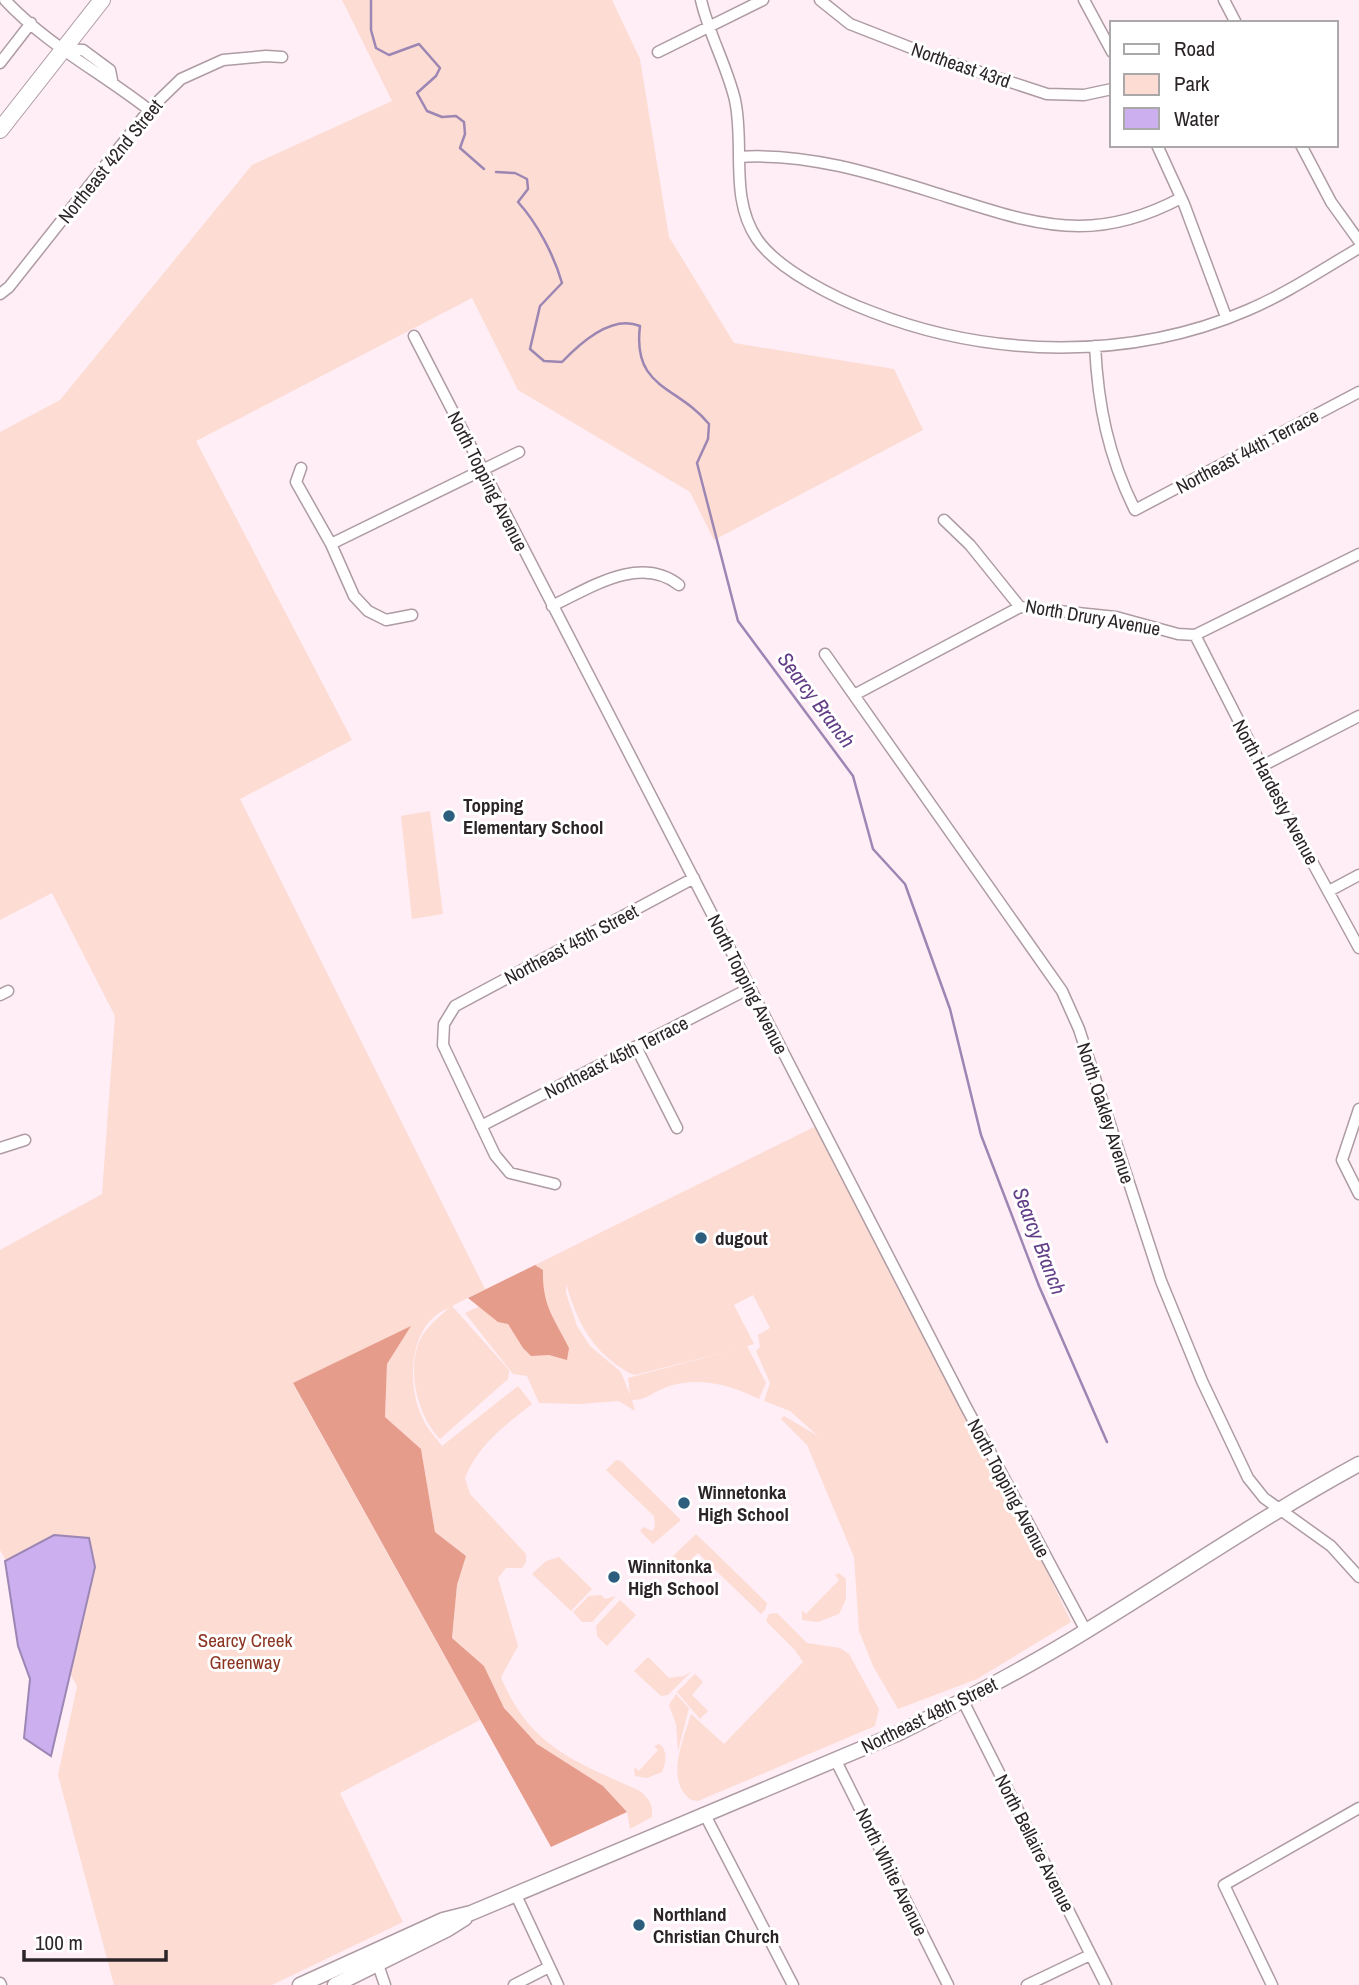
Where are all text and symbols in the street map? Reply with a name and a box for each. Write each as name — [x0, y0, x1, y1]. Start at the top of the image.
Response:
legend — [1110, 21, 1338, 147]
text: Road — [1174, 34, 1215, 63]
street label: Northeast 43rd — [908, 36, 1014, 94]
text: Park — [1174, 69, 1210, 98]
street label: Northeast 42nd Street — [52, 93, 168, 228]
text: Water — [1174, 104, 1220, 133]
street label: Northeast 44th Terrace — [1171, 402, 1323, 500]
street label: North Topping Avenue — [442, 407, 534, 555]
street label: North Drury Avenue — [1023, 592, 1163, 642]
water label: Searcy Branch — [771, 646, 862, 754]
street label: North Hardesty Avenue — [1227, 715, 1325, 869]
place label: Topping Elementary School — [463, 792, 603, 840]
marker: Topping Elementary School — [441, 808, 457, 824]
street label: Northeast 45th Street — [500, 897, 643, 990]
street label: North Topping Avenue — [702, 910, 794, 1058]
street label: Northeast 45th Terrace — [540, 1010, 692, 1104]
street label: North Oakley Avenue — [1071, 1039, 1141, 1187]
water label: Searcy Branch — [1006, 1183, 1073, 1299]
place label: dugout — [715, 1225, 768, 1251]
marker: dugout — [693, 1230, 709, 1246]
street label: North Topping Avenue — [961, 1414, 1057, 1562]
place label: Winnetonka High School — [698, 1479, 789, 1527]
marker: Winnetonka High School — [676, 1495, 692, 1511]
place label: Winnitonka High School — [628, 1553, 719, 1601]
marker: Winnitonka High School — [606, 1569, 622, 1585]
park label: Searcy Creek Greenway — [198, 1627, 292, 1675]
street label: Northeast 48th Street — [857, 1671, 1002, 1759]
street label: North Bellaire Avenue — [989, 1770, 1081, 1916]
street label: North White Avenue — [850, 1804, 934, 1940]
place label: Northland Christian Church — [653, 1901, 779, 1949]
marker: Northland Christian Church — [631, 1917, 647, 1933]
scale bar — [24, 1918, 166, 1962]
text: 100 m — [35, 1928, 83, 1957]

